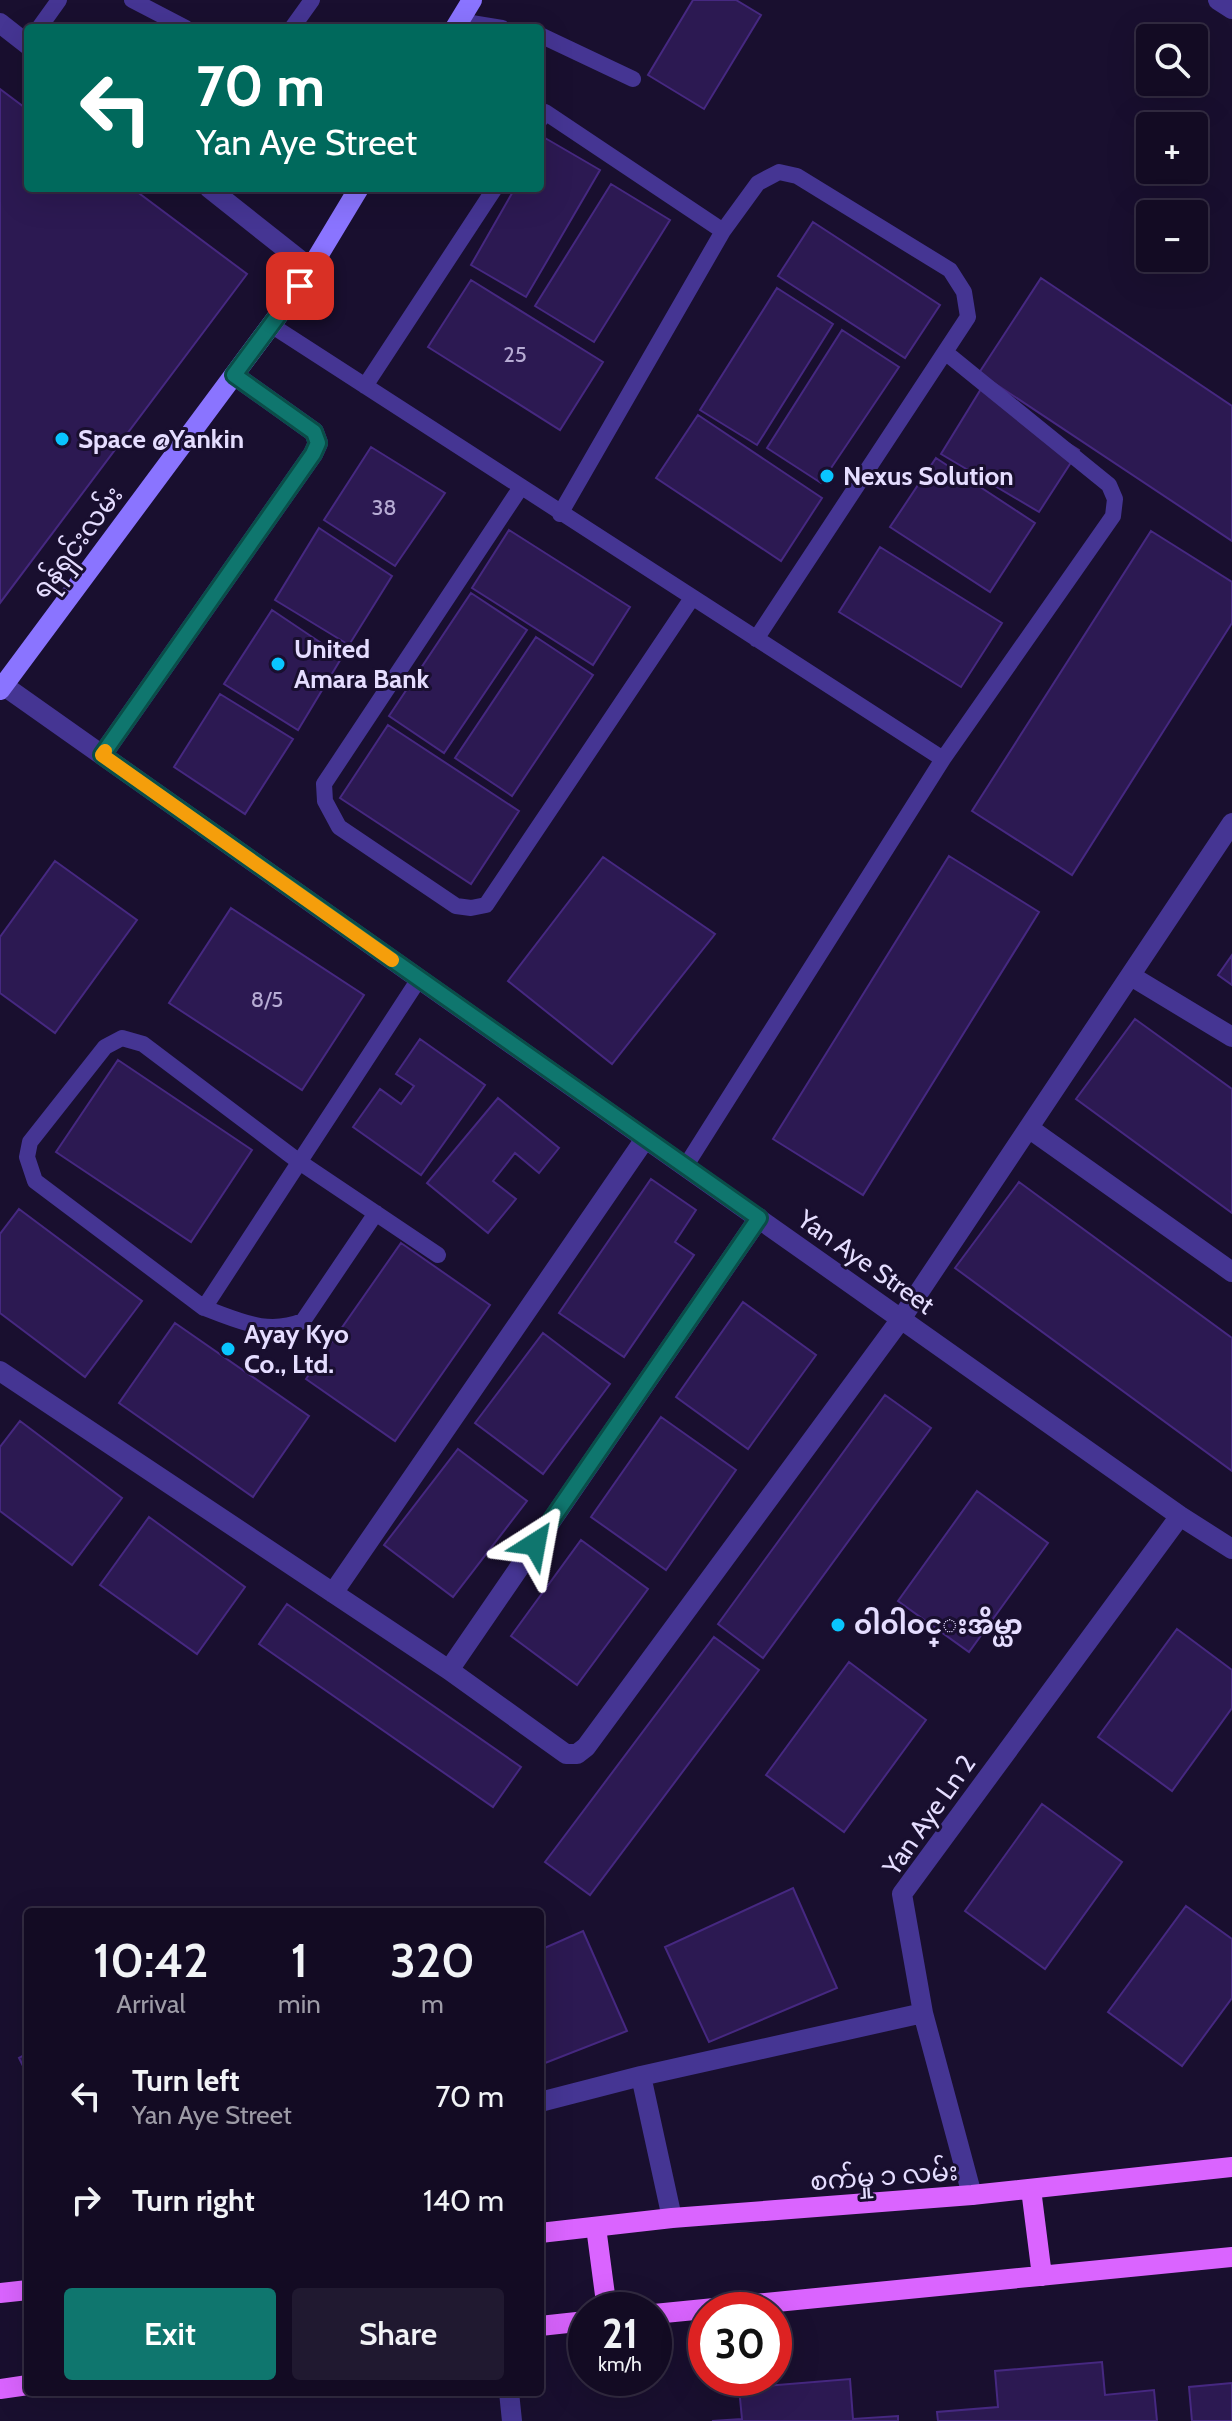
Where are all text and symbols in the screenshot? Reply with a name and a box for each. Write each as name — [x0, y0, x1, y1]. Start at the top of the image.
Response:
map controls — [1136, 24, 1208, 272]
button: search — [1136, 24, 1208, 96]
text: 70 m — [196, 52, 325, 120]
icon: left — [64, 56, 168, 160]
button: + — [1136, 112, 1208, 184]
text: Yan Aye Street — [196, 120, 417, 164]
button: − — [1136, 200, 1208, 272]
pin — [266, 252, 334, 320]
icon: arrive — [278, 264, 322, 308]
house number: 25 — [503, 341, 527, 368]
place label: Space @Yankin — [78, 423, 244, 455]
marker: Space @Yankin — [53, 430, 71, 448]
place label: Nexus Solution — [843, 460, 1014, 492]
marker: Nexus Solution — [818, 467, 836, 485]
street label: ရန်ရှင်းလမ်း — [24, 479, 134, 607]
house number: 38 — [371, 494, 397, 521]
place label: United Amara Bank — [294, 633, 430, 695]
marker: United Amara Bank — [269, 655, 287, 673]
house number: 8/5 — [251, 986, 283, 1013]
street label: Yan Aye Street — [791, 1203, 941, 1321]
place label: Ayay Kyo Co., Ltd. — [244, 1318, 349, 1380]
marker: Ayay Kyo Co., Ltd. — [219, 1340, 237, 1358]
position arrow — [493, 1502, 577, 1586]
place label: ဝါဝါဝင္းအိမ္ယာ — [854, 1606, 1023, 1647]
marker: ဝါဝါဝင္းအိမ္ယာ — [829, 1616, 847, 1634]
street label: Yan Aye Ln 2 — [875, 1749, 982, 1882]
text: 10:42 — [93, 1931, 209, 1989]
text: 1 — [291, 1931, 308, 1989]
text: 320 — [390, 1931, 475, 1989]
text: Arrival — [116, 1988, 186, 2020]
text: min — [278, 1988, 321, 2020]
text: m — [421, 1988, 444, 2020]
text: Turn left — [132, 2062, 240, 2099]
icon: left — [64, 2074, 108, 2118]
text: 70 m — [435, 2078, 504, 2115]
text: Yan Aye Street — [132, 2099, 292, 2131]
street label: စက်မှု ၁ လမ်း — [809, 2154, 959, 2202]
icon: right — [64, 2178, 108, 2222]
text: Turn right — [132, 2182, 255, 2219]
text: 140 m — [423, 2182, 504, 2219]
button: Exit — [64, 2288, 276, 2380]
button: Share — [292, 2288, 504, 2380]
speed limit sign: 30 — [688, 2292, 792, 2396]
text: 21 — [602, 2309, 638, 2358]
text: km/h — [598, 2352, 642, 2376]

